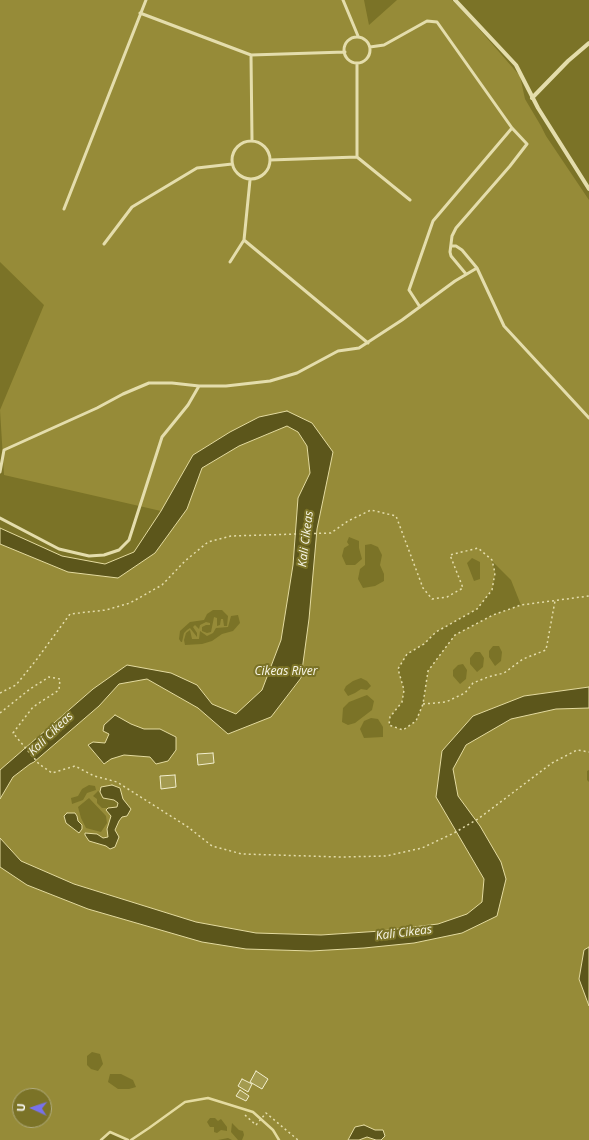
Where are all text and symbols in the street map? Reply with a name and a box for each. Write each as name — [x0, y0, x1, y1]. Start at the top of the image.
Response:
water label: Kali Cikeas — [295, 510, 317, 568]
water label: Cikeas River — [254, 665, 318, 679]
water label: Kali Cikeas — [26, 709, 76, 759]
water label: Kali Cikeas — [375, 922, 433, 944]
north arrow — [12, 1088, 52, 1128]
text: U — [13, 1103, 28, 1112]

